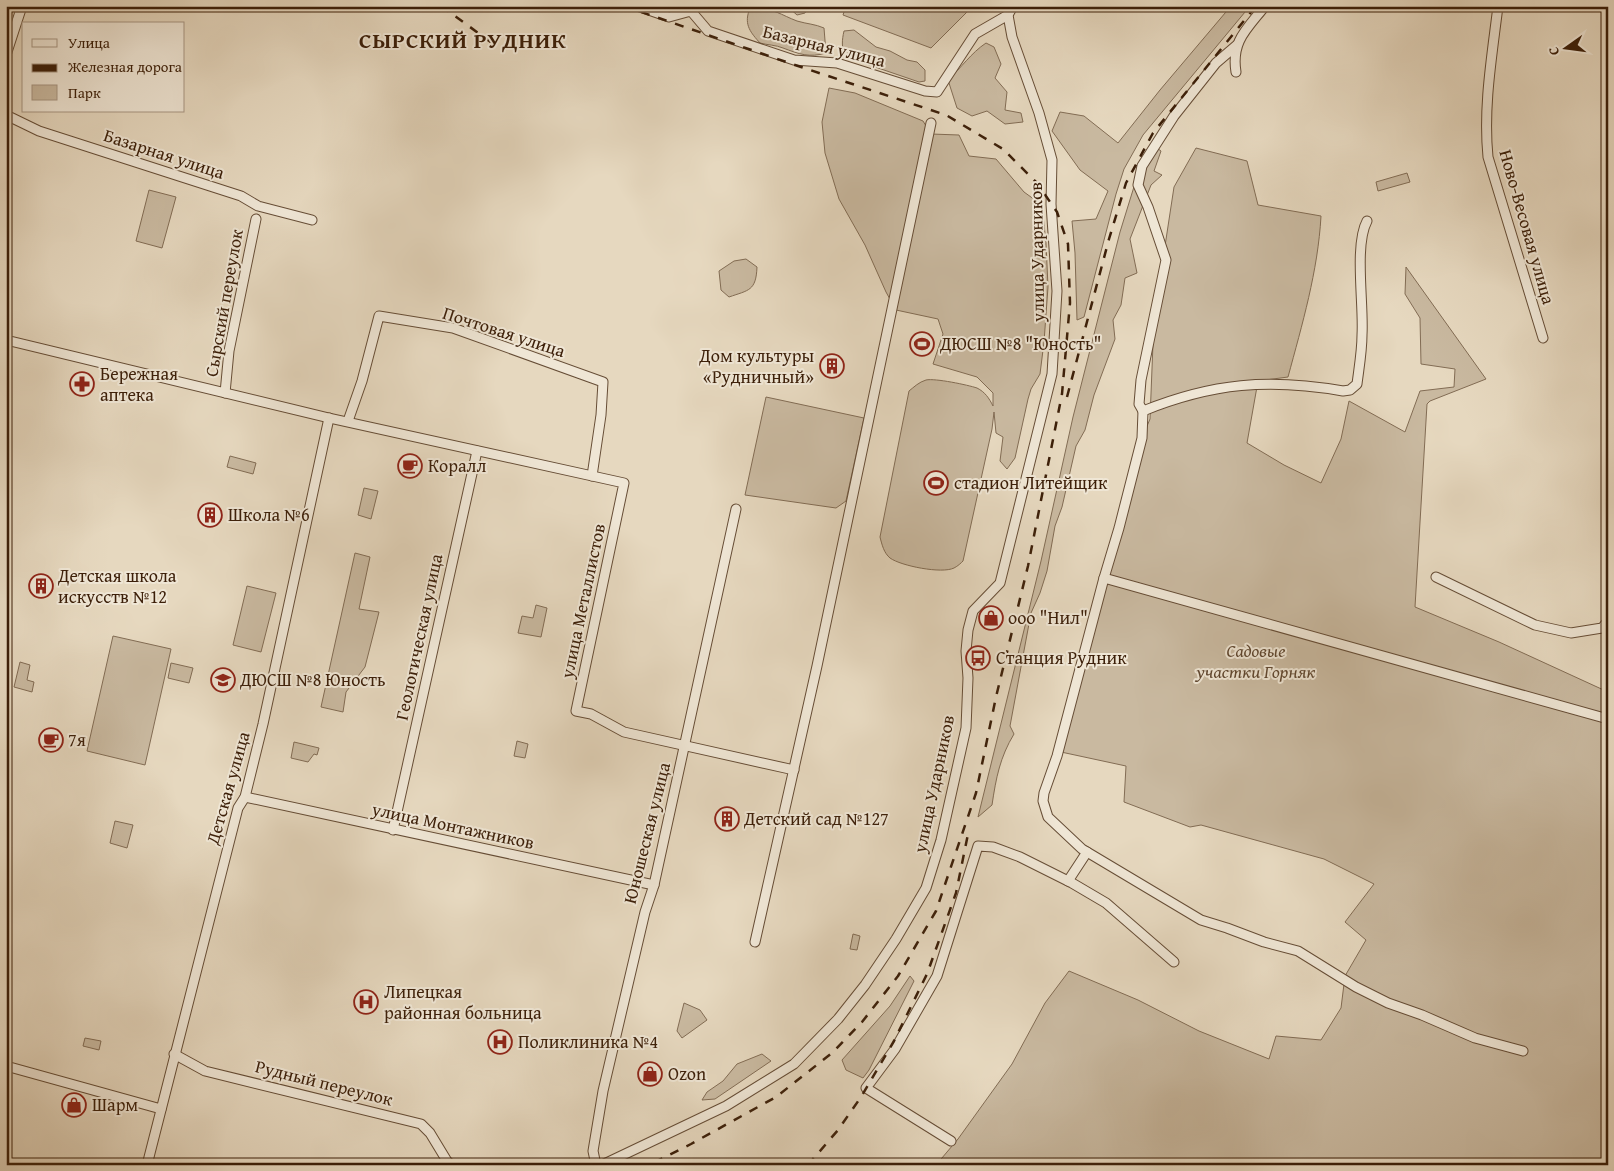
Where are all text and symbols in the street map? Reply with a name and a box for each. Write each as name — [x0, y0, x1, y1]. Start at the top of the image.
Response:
street label: Базарная улица — [760, 17, 889, 74]
legend — [22, 22, 185, 112]
north arrow — [1542, 22, 1592, 72]
district label: СЫРСКИЙ РУДНИК — [359, 24, 567, 56]
text: Улица — [68, 32, 111, 53]
text: С — [1543, 45, 1564, 57]
text: Железная дорога — [67, 56, 183, 77]
text: Парк — [68, 82, 101, 103]
street label: Базарная улица — [100, 121, 228, 186]
street label: Ново-Весовая улица — [1492, 146, 1563, 308]
street label: улица Ударников — [1022, 182, 1051, 323]
street label: Сырский переулок — [197, 226, 250, 379]
street label: Почтовая улица — [439, 299, 569, 364]
place label: ДЮСШ №8 "Юность" — [939, 330, 1101, 357]
sports icon: ДЮСШ №8 "Юность" — [909, 331, 935, 357]
place label: Дом культуры «Рудничный» — [698, 342, 814, 390]
building icon: Дом культуры «Рудничный» — [819, 353, 845, 379]
place label: Бережная аптека — [100, 360, 178, 408]
pharmacy icon: Бережная аптека — [69, 371, 95, 397]
place label: Коралл — [428, 452, 486, 479]
cafe icon: Коралл — [397, 453, 423, 479]
place label: стадион Литейщик — [954, 469, 1108, 496]
sports icon: стадион Литейщик — [923, 470, 949, 496]
place label: Школа №6 — [228, 501, 310, 528]
building icon: Школа №6 — [197, 502, 223, 528]
street label: улица Металлистов — [553, 521, 612, 682]
street label: Геологическая улица — [388, 551, 449, 723]
place label: Детская школа искусств №12 — [57, 562, 177, 610]
building icon: Детская школа искусств №12 — [28, 573, 54, 599]
place label: ооо "Нил" — [1008, 604, 1088, 631]
shop icon: ооо "Нил" — [978, 605, 1004, 631]
park label: Садовые участки Горняк — [1195, 637, 1316, 685]
place label: Станция Рудник — [996, 644, 1127, 671]
bus stop icon: Станция Рудник — [965, 645, 991, 671]
place label: ДЮСШ №8 Юность — [239, 666, 386, 693]
school or university icon: ДЮСШ №8 Юность — [210, 667, 236, 693]
street label: улица Ударников — [906, 712, 961, 856]
place label: 7я — [68, 726, 86, 753]
cafe icon: 7я — [38, 727, 64, 753]
street label: Детская улица — [198, 728, 257, 848]
street label: Юношеская улица — [616, 759, 677, 906]
street label: улица Монтажников — [368, 795, 537, 856]
place label: Детский сад №127 — [743, 805, 889, 832]
building icon: Детский сад №127 — [714, 806, 740, 832]
place label: Липецкая районная больница — [384, 978, 542, 1026]
hospital icon: Липецкая районная больница — [353, 989, 379, 1015]
place label: Поликлиника №4 — [518, 1028, 658, 1055]
hospital icon: Поликлиника №4 — [487, 1029, 513, 1055]
street label: Рудный переулок — [253, 1052, 396, 1113]
place label: Ozon — [668, 1060, 706, 1087]
shop icon: Ozon — [637, 1061, 663, 1087]
place label: Шарм — [92, 1091, 138, 1118]
shop icon: Шарм — [61, 1092, 87, 1118]

